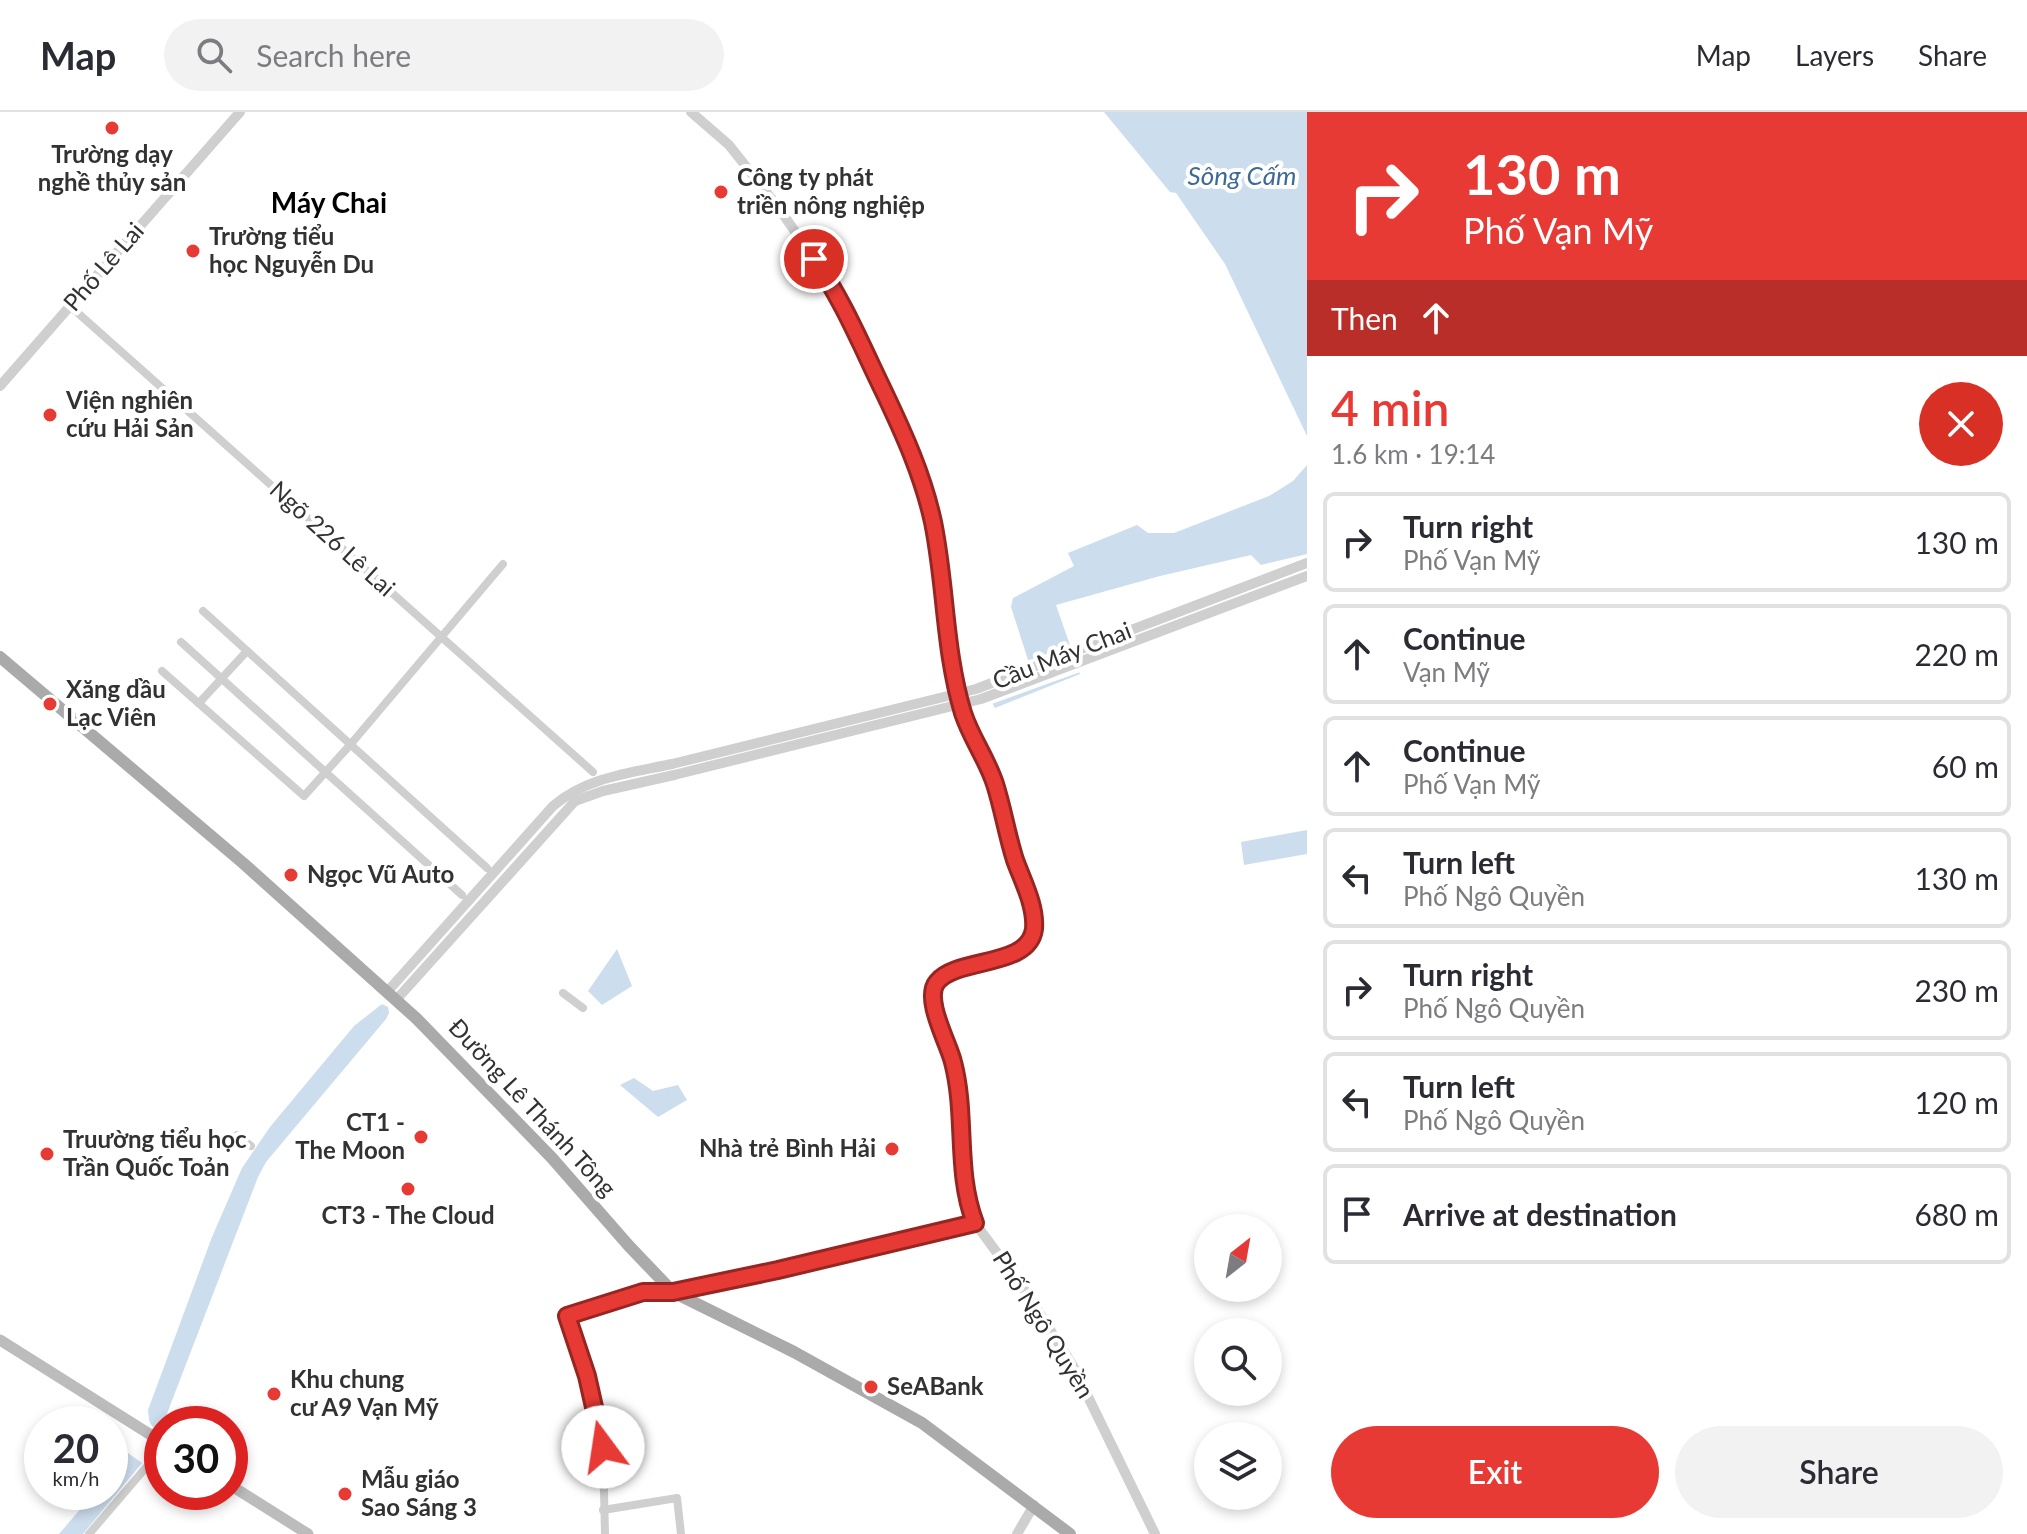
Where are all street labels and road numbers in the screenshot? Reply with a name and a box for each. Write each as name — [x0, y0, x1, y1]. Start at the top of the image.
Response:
street label: Phố Lê Lai — [57, 216, 149, 316]
street label: Ngõ 226 Lê Lai — [265, 474, 401, 602]
street label: Cầu Máy Chai — [988, 615, 1135, 694]
street label: Đường Lê Thánh Tông — [443, 1012, 623, 1202]
street label: Phố Ngô Quyền — [987, 1245, 1101, 1403]

